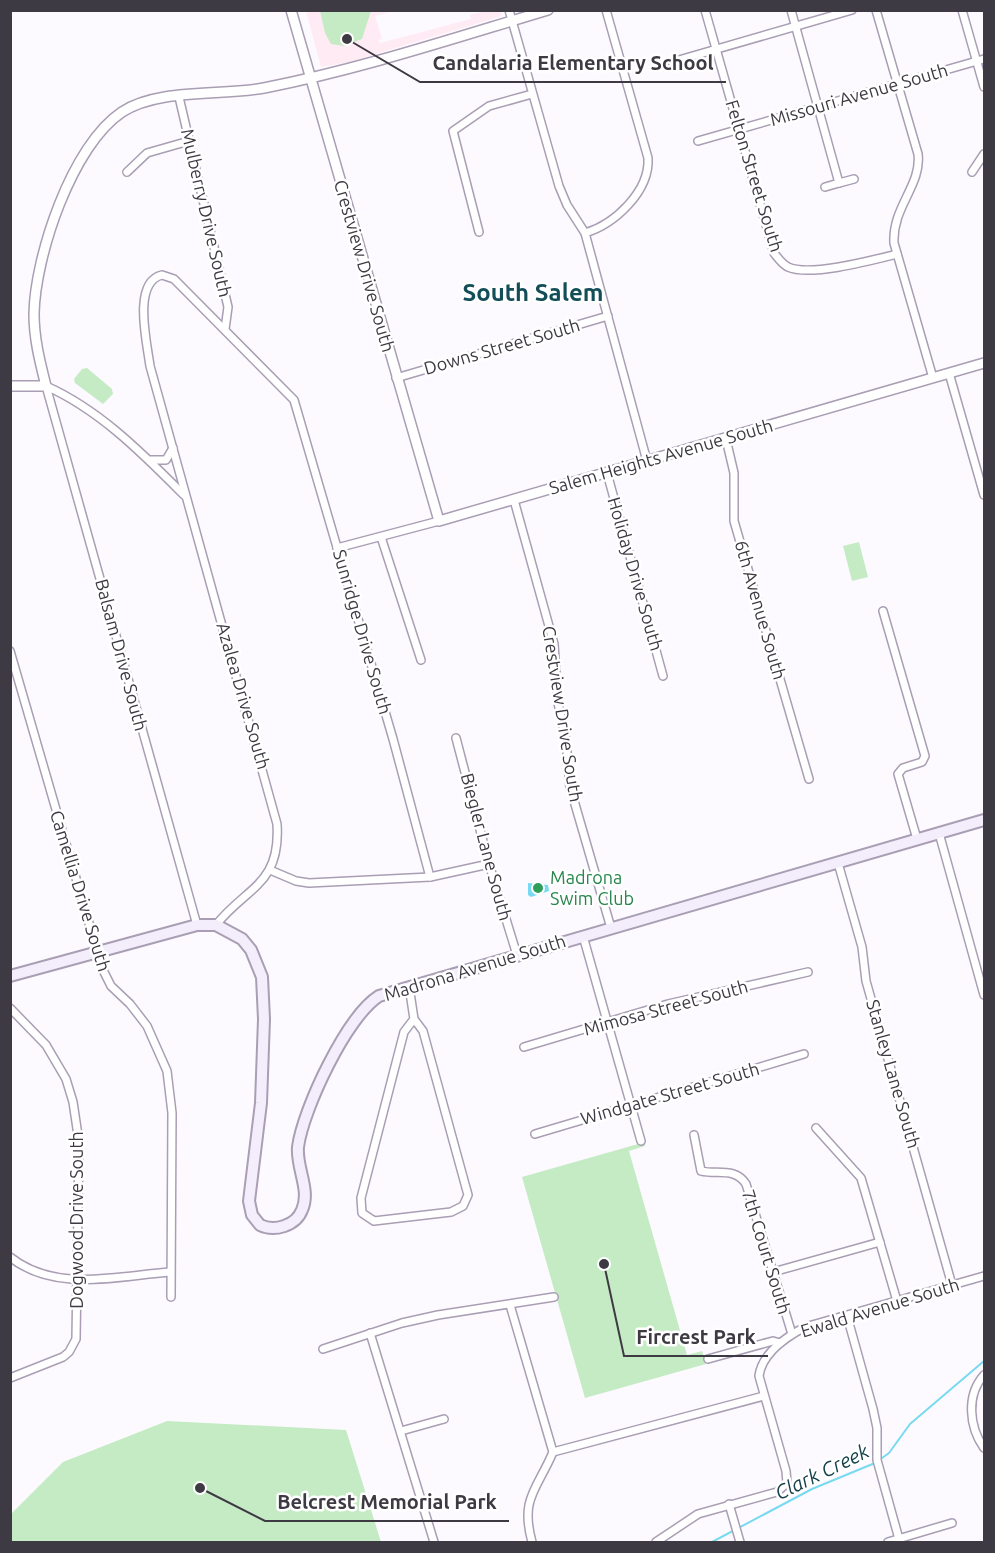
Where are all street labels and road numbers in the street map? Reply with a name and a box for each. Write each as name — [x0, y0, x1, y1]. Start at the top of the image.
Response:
street label: Missouri Avenue South — [767, 59, 950, 129]
street label: Felton Street South — [722, 97, 788, 254]
street label: Mulberry Drive South — [178, 127, 236, 299]
street label: Crestview Drive South — [331, 177, 399, 354]
street label: Downs Street South — [421, 314, 582, 378]
street label: Salem Heights Avenue South — [547, 414, 775, 498]
street label: Holiday Drive South — [604, 495, 667, 653]
street label: 6th Avenue South — [732, 538, 790, 682]
street label: Sunridge Drive South — [330, 547, 396, 716]
street label: Balsam Drive South — [92, 577, 152, 733]
street label: Azalea Drive South — [213, 620, 274, 771]
street label: Crestview Drive South — [539, 624, 587, 803]
street label: Biegler Lane South — [458, 771, 516, 923]
street label: Camellia Drive South — [47, 808, 115, 974]
street label: Madrona Avenue South — [382, 930, 568, 1004]
street label: Mimosa Street South — [581, 975, 750, 1039]
street label: Stanley Lane South — [863, 997, 925, 1150]
street label: Windgate Street South — [578, 1058, 761, 1128]
street label: Dogwood Drive South — [66, 1131, 86, 1309]
street label: 7th Court South — [739, 1187, 795, 1316]
street label: Ewald Avenue South — [798, 1273, 961, 1341]

